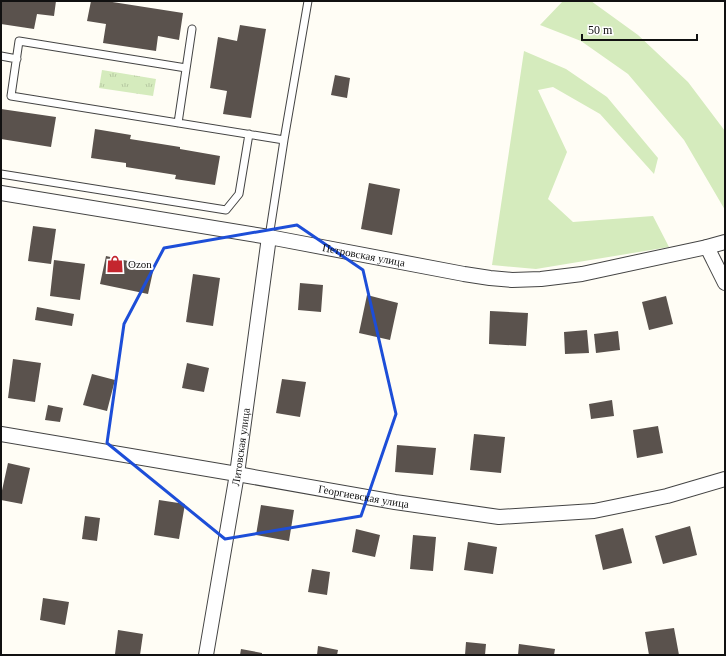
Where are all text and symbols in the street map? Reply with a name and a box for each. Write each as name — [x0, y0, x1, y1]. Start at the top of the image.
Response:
scale bar — [582, 16, 697, 42]
text: 50 m — [588, 23, 613, 37]
street label: Петровская улица — [321, 241, 406, 269]
shop icon: Ozon — [105, 254, 125, 274]
place label: Ozon — [128, 258, 152, 270]
street label: Литовская улица — [229, 407, 252, 487]
street label: Георгиевская улица — [317, 483, 410, 510]

